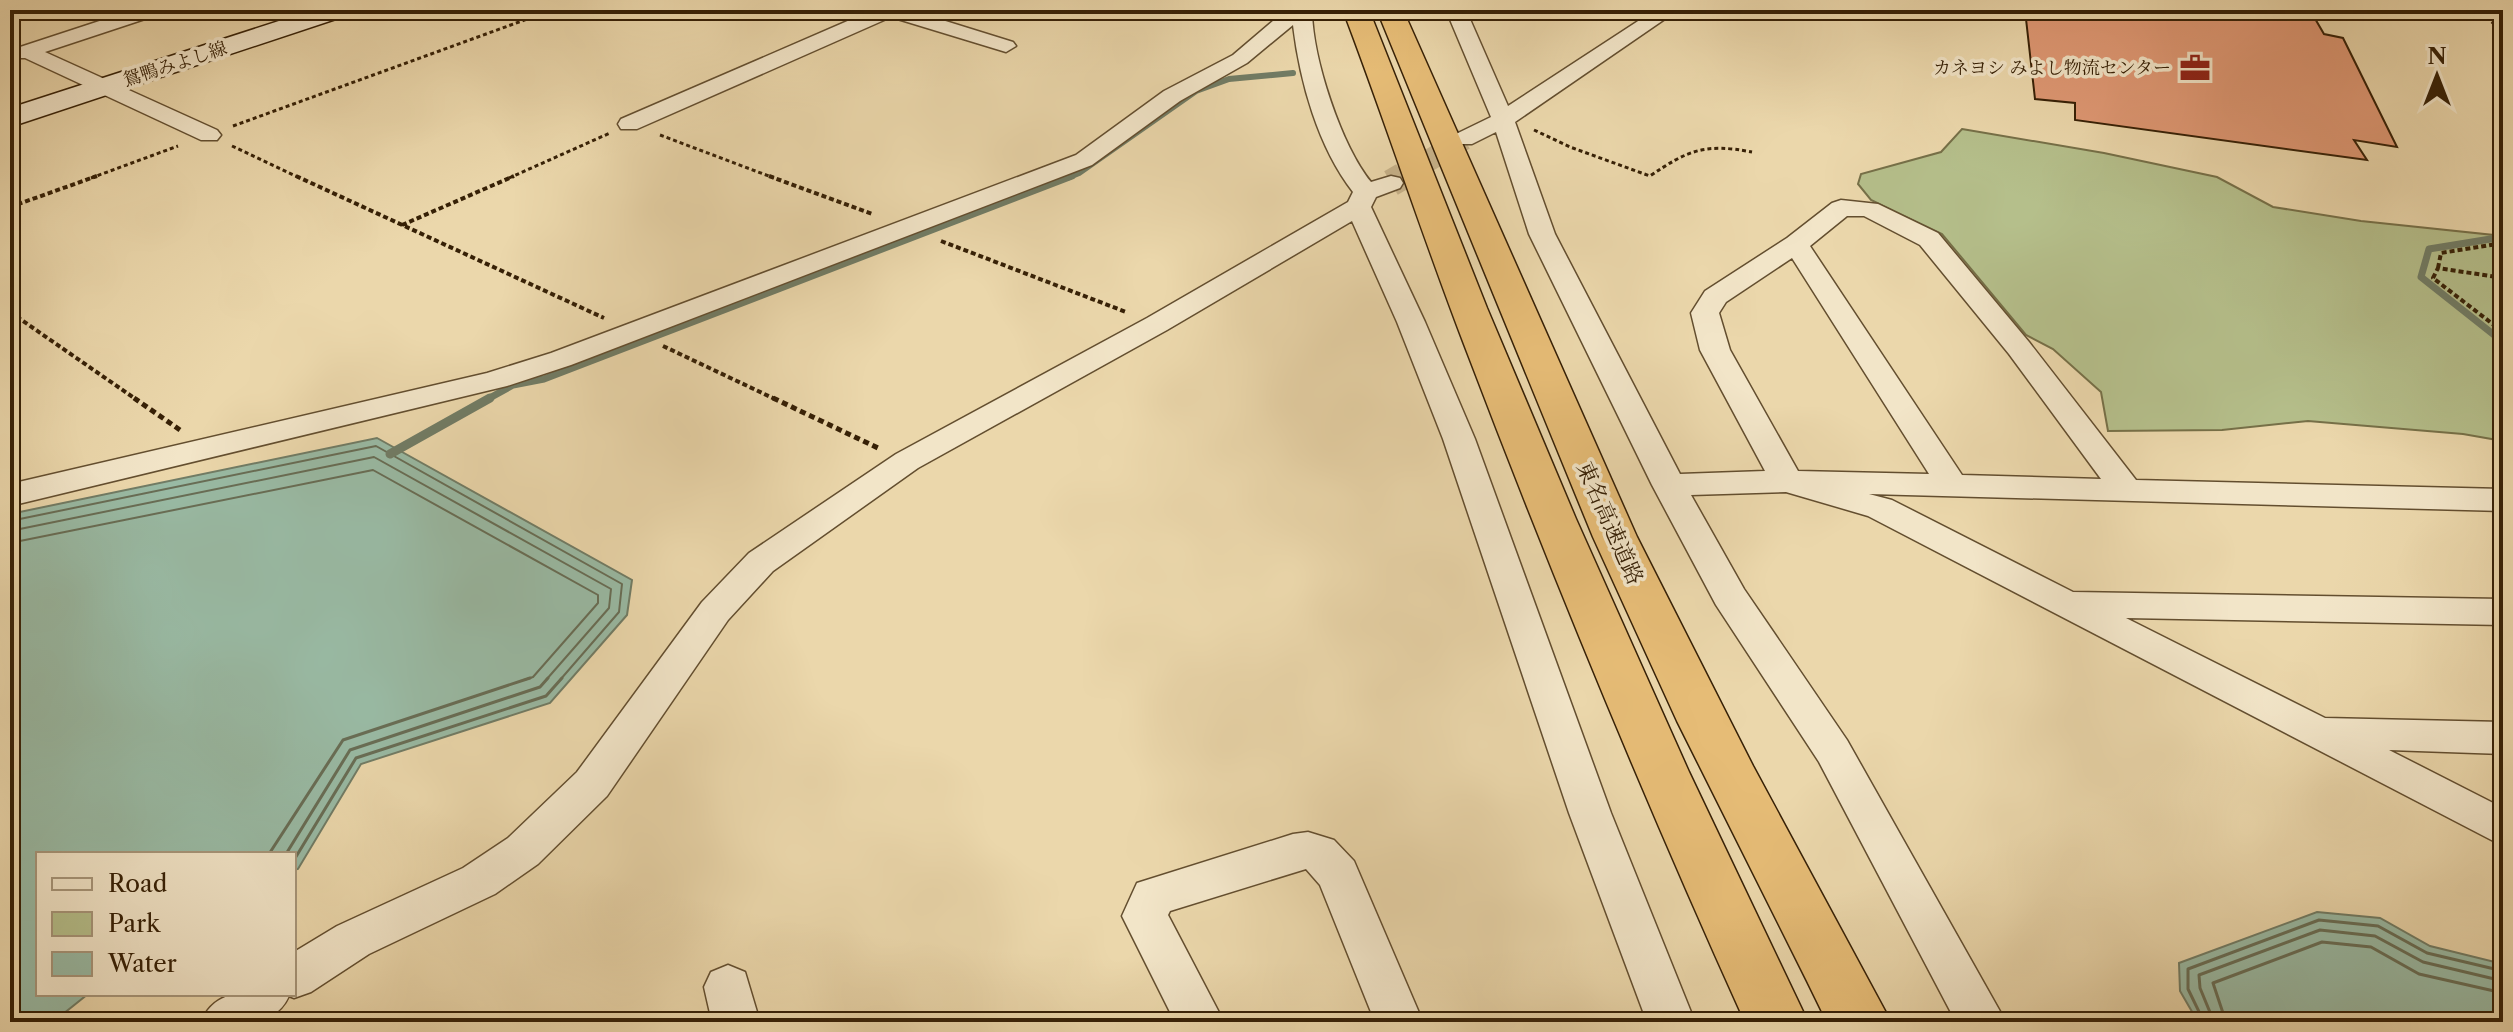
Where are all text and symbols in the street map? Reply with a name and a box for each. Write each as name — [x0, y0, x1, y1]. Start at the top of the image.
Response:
north arrow — [2397, 36, 2477, 116]
street label: 鴛鴨みよし線 — [120, 37, 230, 91]
text: N — [2427, 43, 2447, 70]
office icon: カネヨシ みよし物流センター — [2178, 51, 2212, 85]
place label: カネヨシ みよし物流センター — [1933, 57, 2171, 79]
street label: 東名高速道路 — [1571, 457, 1649, 589]
legend — [36, 852, 296, 996]
text: Road — [108, 869, 168, 898]
text: Park — [108, 909, 161, 938]
text: Water — [107, 949, 177, 978]

